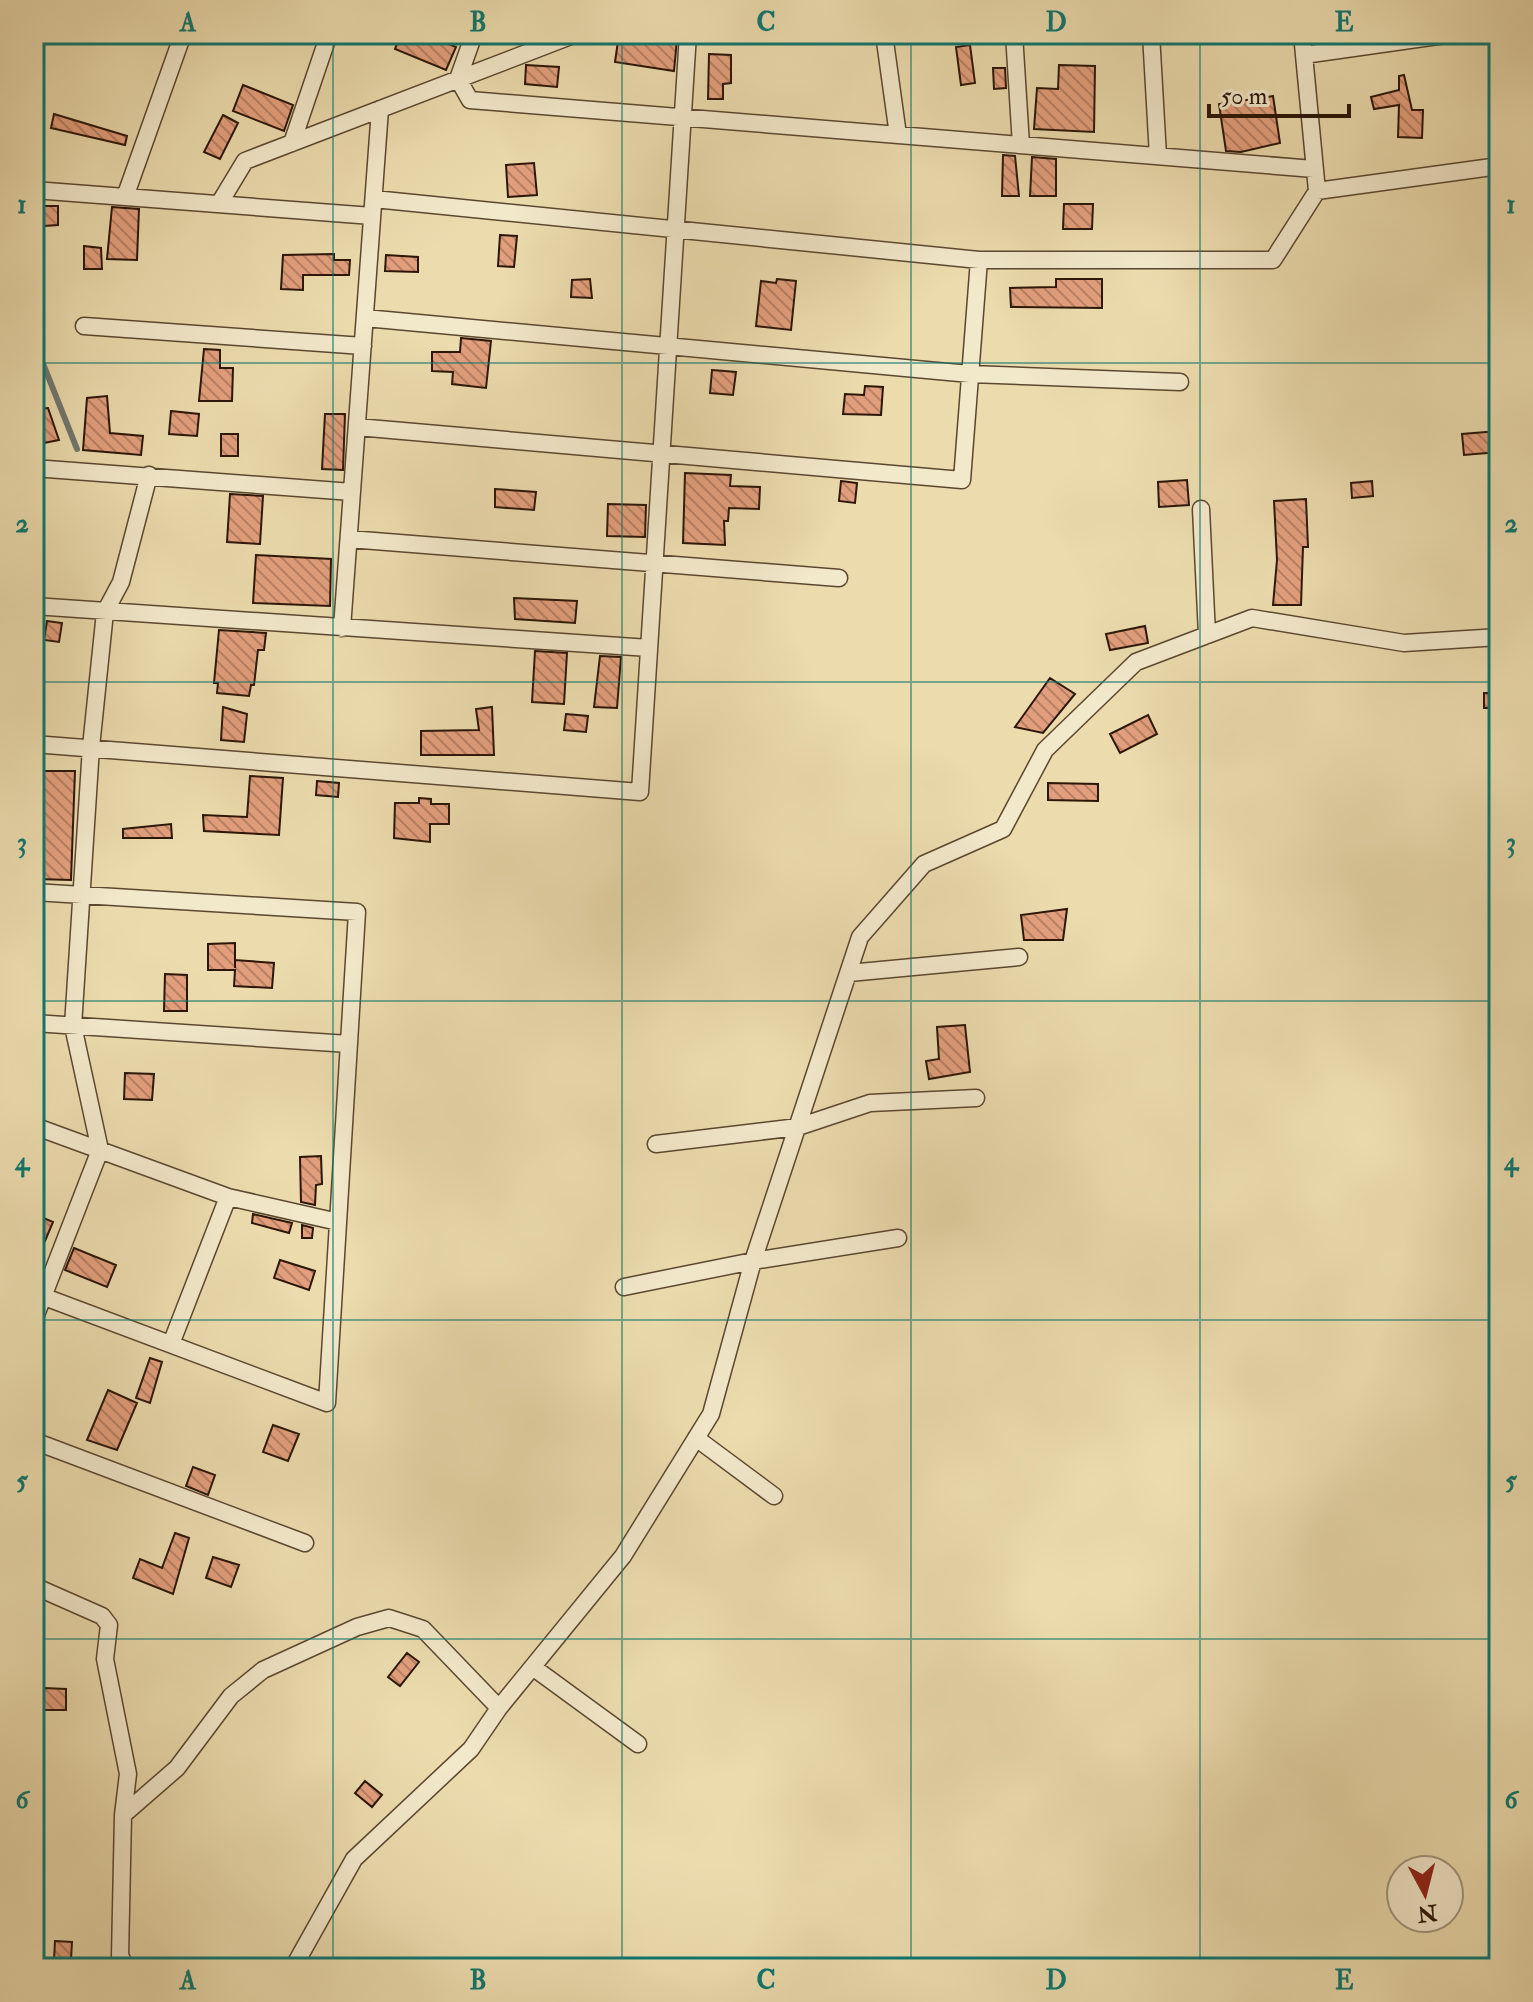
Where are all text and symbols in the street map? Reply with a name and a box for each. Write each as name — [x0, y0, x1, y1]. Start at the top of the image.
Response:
text: A — [179, 7, 197, 39]
text: B — [469, 7, 487, 39]
text: C — [756, 7, 776, 39]
text: D — [1045, 7, 1067, 39]
text: E — [1335, 7, 1354, 39]
scale bar — [1209, 68, 1349, 118]
text: 50 m — [1221, 81, 1268, 112]
text: 1 — [17, 189, 27, 221]
text: 1 — [1506, 189, 1516, 221]
text: 2 — [15, 508, 29, 540]
text: 2 — [1504, 508, 1518, 540]
text: 3 — [17, 827, 27, 859]
text: 3 — [1506, 827, 1516, 859]
text: 4 — [14, 1146, 31, 1178]
text: 4 — [1503, 1146, 1520, 1178]
text: 5 — [16, 1465, 28, 1497]
text: 5 — [1505, 1465, 1517, 1497]
text: 6 — [15, 1784, 30, 1816]
text: 6 — [1504, 1784, 1519, 1816]
north arrow — [1385, 1854, 1465, 1934]
text: N — [1416, 1898, 1440, 1928]
text: A — [179, 1965, 197, 1997]
text: B — [469, 1965, 487, 1997]
text: C — [756, 1965, 776, 1997]
text: D — [1045, 1965, 1067, 1997]
text: E — [1335, 1965, 1354, 1997]

